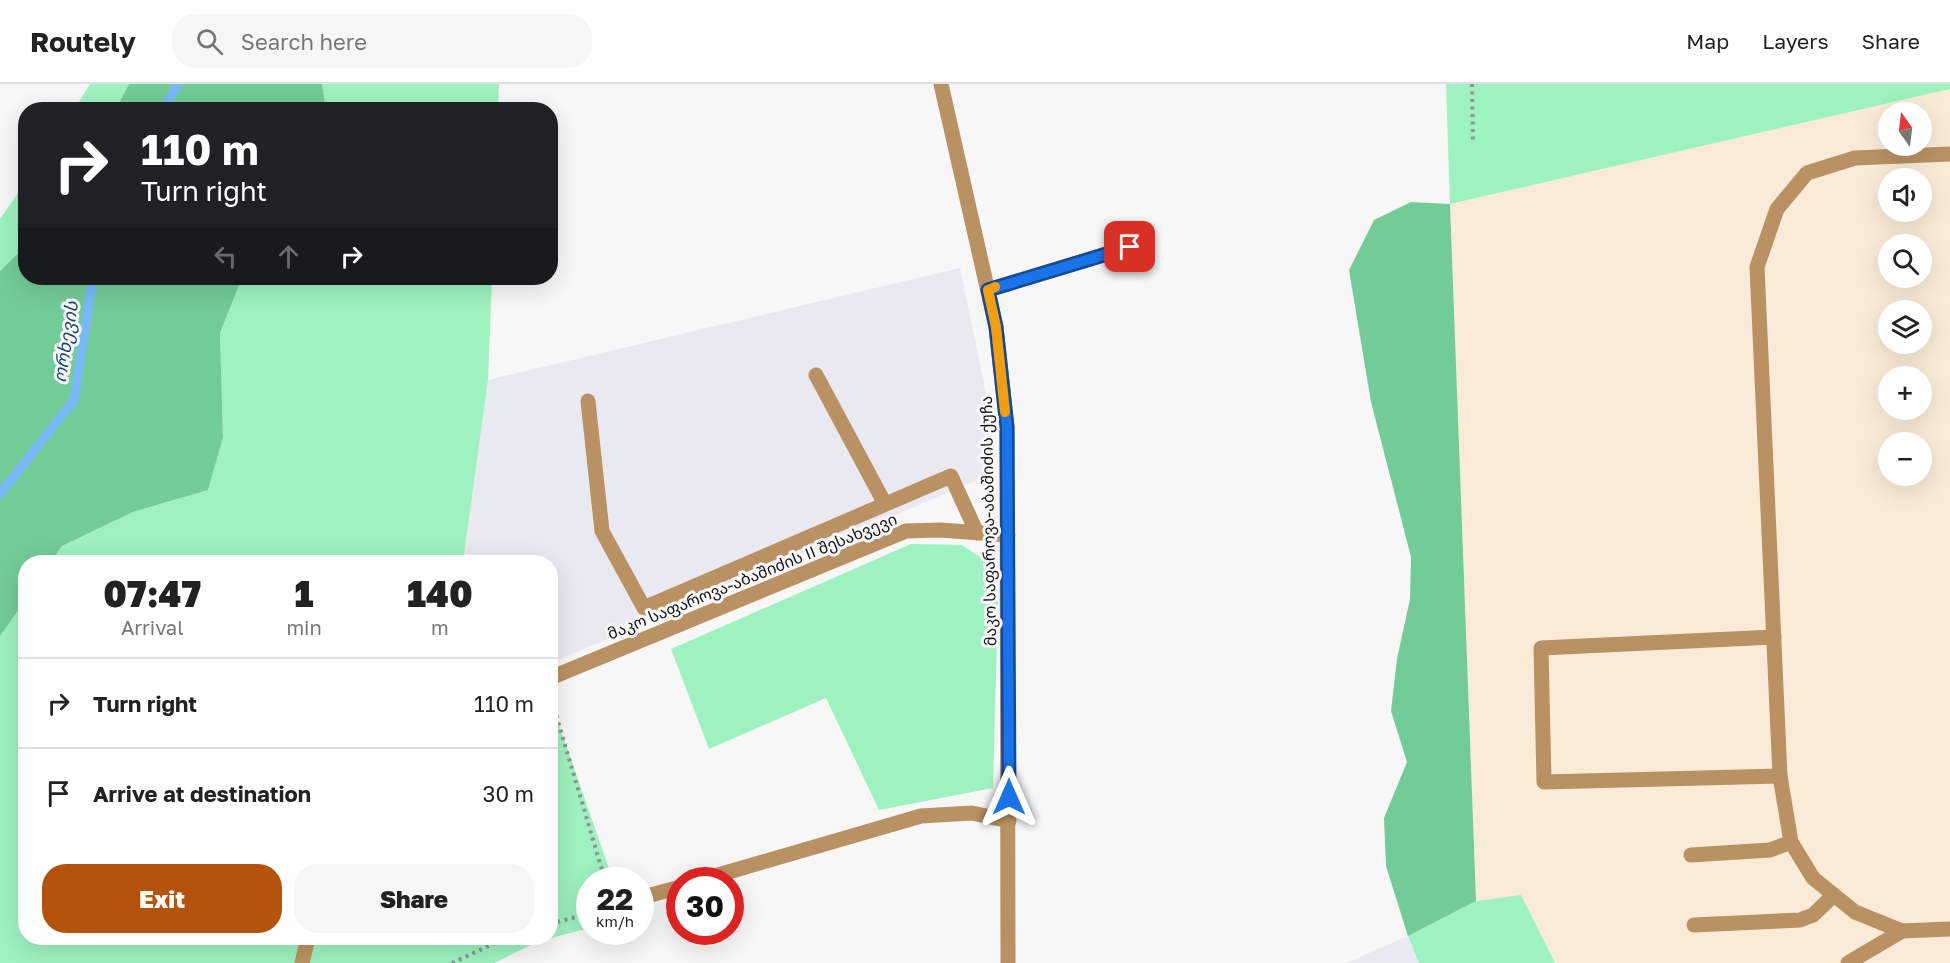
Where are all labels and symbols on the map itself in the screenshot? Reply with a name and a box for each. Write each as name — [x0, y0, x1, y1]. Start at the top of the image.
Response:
north arrow — [1878, 102, 1932, 156]
pin — [1104, 221, 1155, 272]
water label: ორხევის — [48, 299, 83, 384]
street label: მაკო საფაროვა-აბაშიძის ქუჩა — [976, 396, 1000, 646]
street label: მაკო საფაროვა-აბაშიძის II შესახვევი — [604, 509, 900, 643]
position arrow — [977, 765, 1041, 829]
speed limit sign: 30 — [666, 867, 744, 945]

